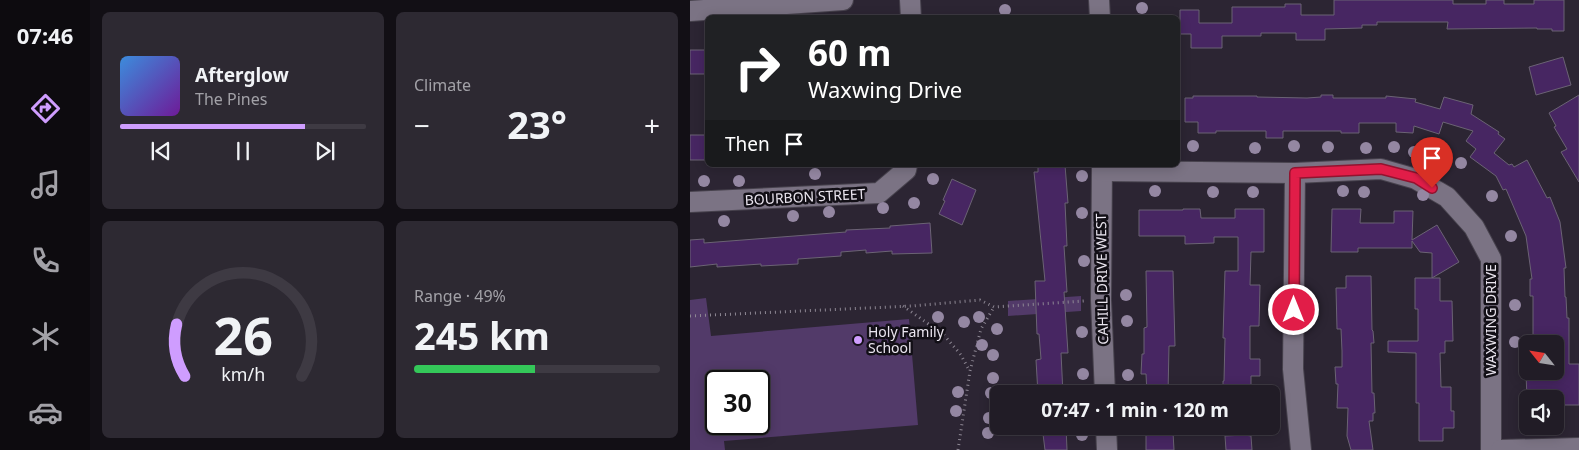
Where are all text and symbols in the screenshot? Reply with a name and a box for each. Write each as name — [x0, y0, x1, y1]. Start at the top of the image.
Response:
text: 07:46 — [17, 20, 73, 50]
text: 60 m — [808, 29, 891, 76]
icon: right — [725, 35, 790, 100]
text: Afterglow — [195, 62, 289, 88]
text: Climate — [414, 74, 471, 96]
text: Waxwing Drive — [808, 74, 962, 104]
text: The Pines — [195, 88, 267, 110]
icon: directions — [28, 91, 63, 126]
text: 23° — [507, 98, 567, 150]
text: − — [414, 106, 430, 144]
text: + — [644, 106, 660, 144]
icon: arrive — [780, 130, 808, 158]
text: Then — [725, 131, 770, 157]
icon: previous — [147, 137, 175, 165]
icon: pause — [229, 137, 257, 165]
icon: next — [311, 137, 339, 165]
pin — [1411, 137, 1453, 188]
icon: arrive — [1418, 144, 1446, 172]
icon: music — [28, 167, 63, 202]
street label: BOURBON STREET — [744, 184, 866, 209]
street label: CAHILL DRIVE WEST — [1091, 213, 1112, 345]
icon: phone — [28, 243, 63, 278]
street label: WAXWING DRIVE — [1481, 264, 1500, 376]
position arrow — [1267, 283, 1319, 335]
text: Range · 49% — [414, 285, 506, 307]
text: 26 — [213, 299, 273, 370]
text: 245 km — [414, 309, 550, 361]
icon: climate — [28, 319, 63, 354]
place label: Holy Family School — [868, 322, 945, 357]
marker: Holy Family School — [852, 334, 864, 346]
north arrow — [1519, 335, 1564, 380]
map controls — [1519, 335, 1564, 435]
text: km/h — [221, 362, 265, 386]
speed limit sign: 30 — [705, 370, 770, 435]
button: sound — [1519, 390, 1564, 435]
icon: car — [28, 395, 63, 430]
text: 07:47 · 1 min · 120 m — [1041, 397, 1229, 423]

